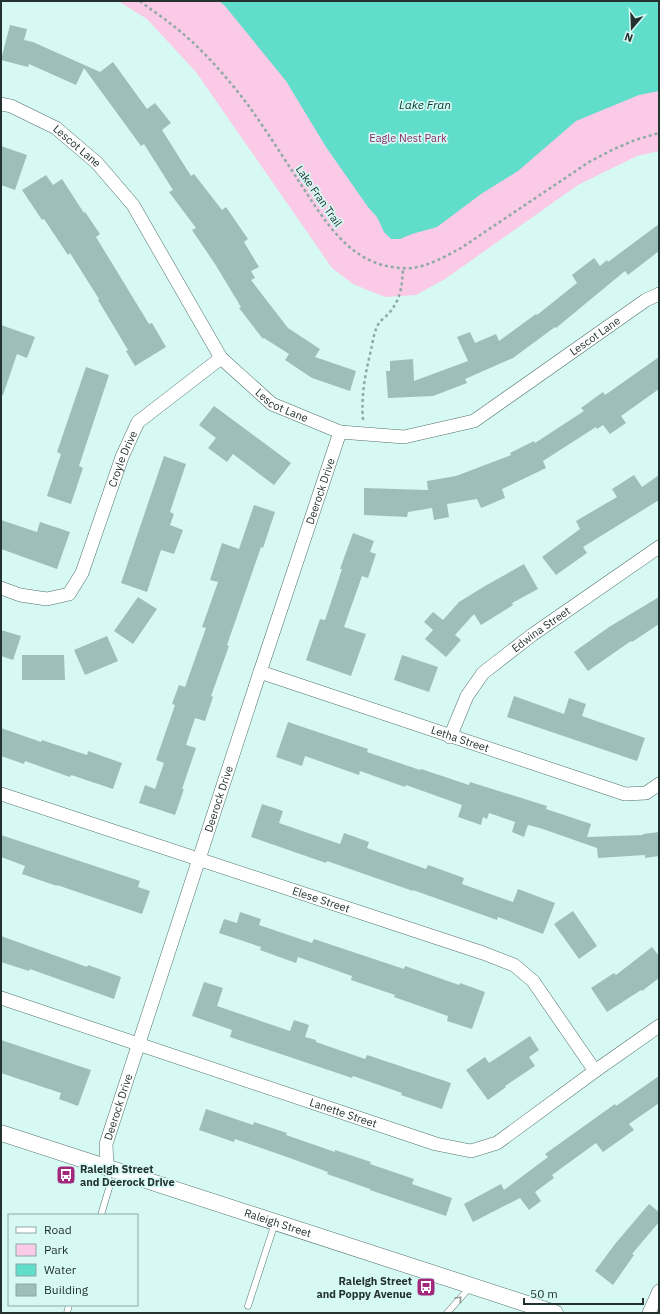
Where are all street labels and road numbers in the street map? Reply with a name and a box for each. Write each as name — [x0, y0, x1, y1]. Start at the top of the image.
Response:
street label: Lescot Lane — [50, 122, 104, 170]
street label: Lake Fran Trail — [293, 163, 345, 229]
street label: Lescot Lane — [567, 313, 623, 359]
street label: Lescot Lane — [252, 385, 310, 425]
street label: Croyle Drive — [105, 428, 140, 489]
street label: Deerock Drive — [303, 456, 338, 526]
street label: Edwina Street — [509, 604, 573, 655]
street label: Letha Street — [429, 723, 491, 755]
street label: Deerock Drive — [201, 764, 236, 834]
street label: Elese Street — [290, 884, 352, 916]
street label: Deerock Drive — [101, 1072, 135, 1142]
street label: Lanette Street — [308, 1095, 379, 1131]
street label: Raleigh Street — [243, 1206, 313, 1240]

